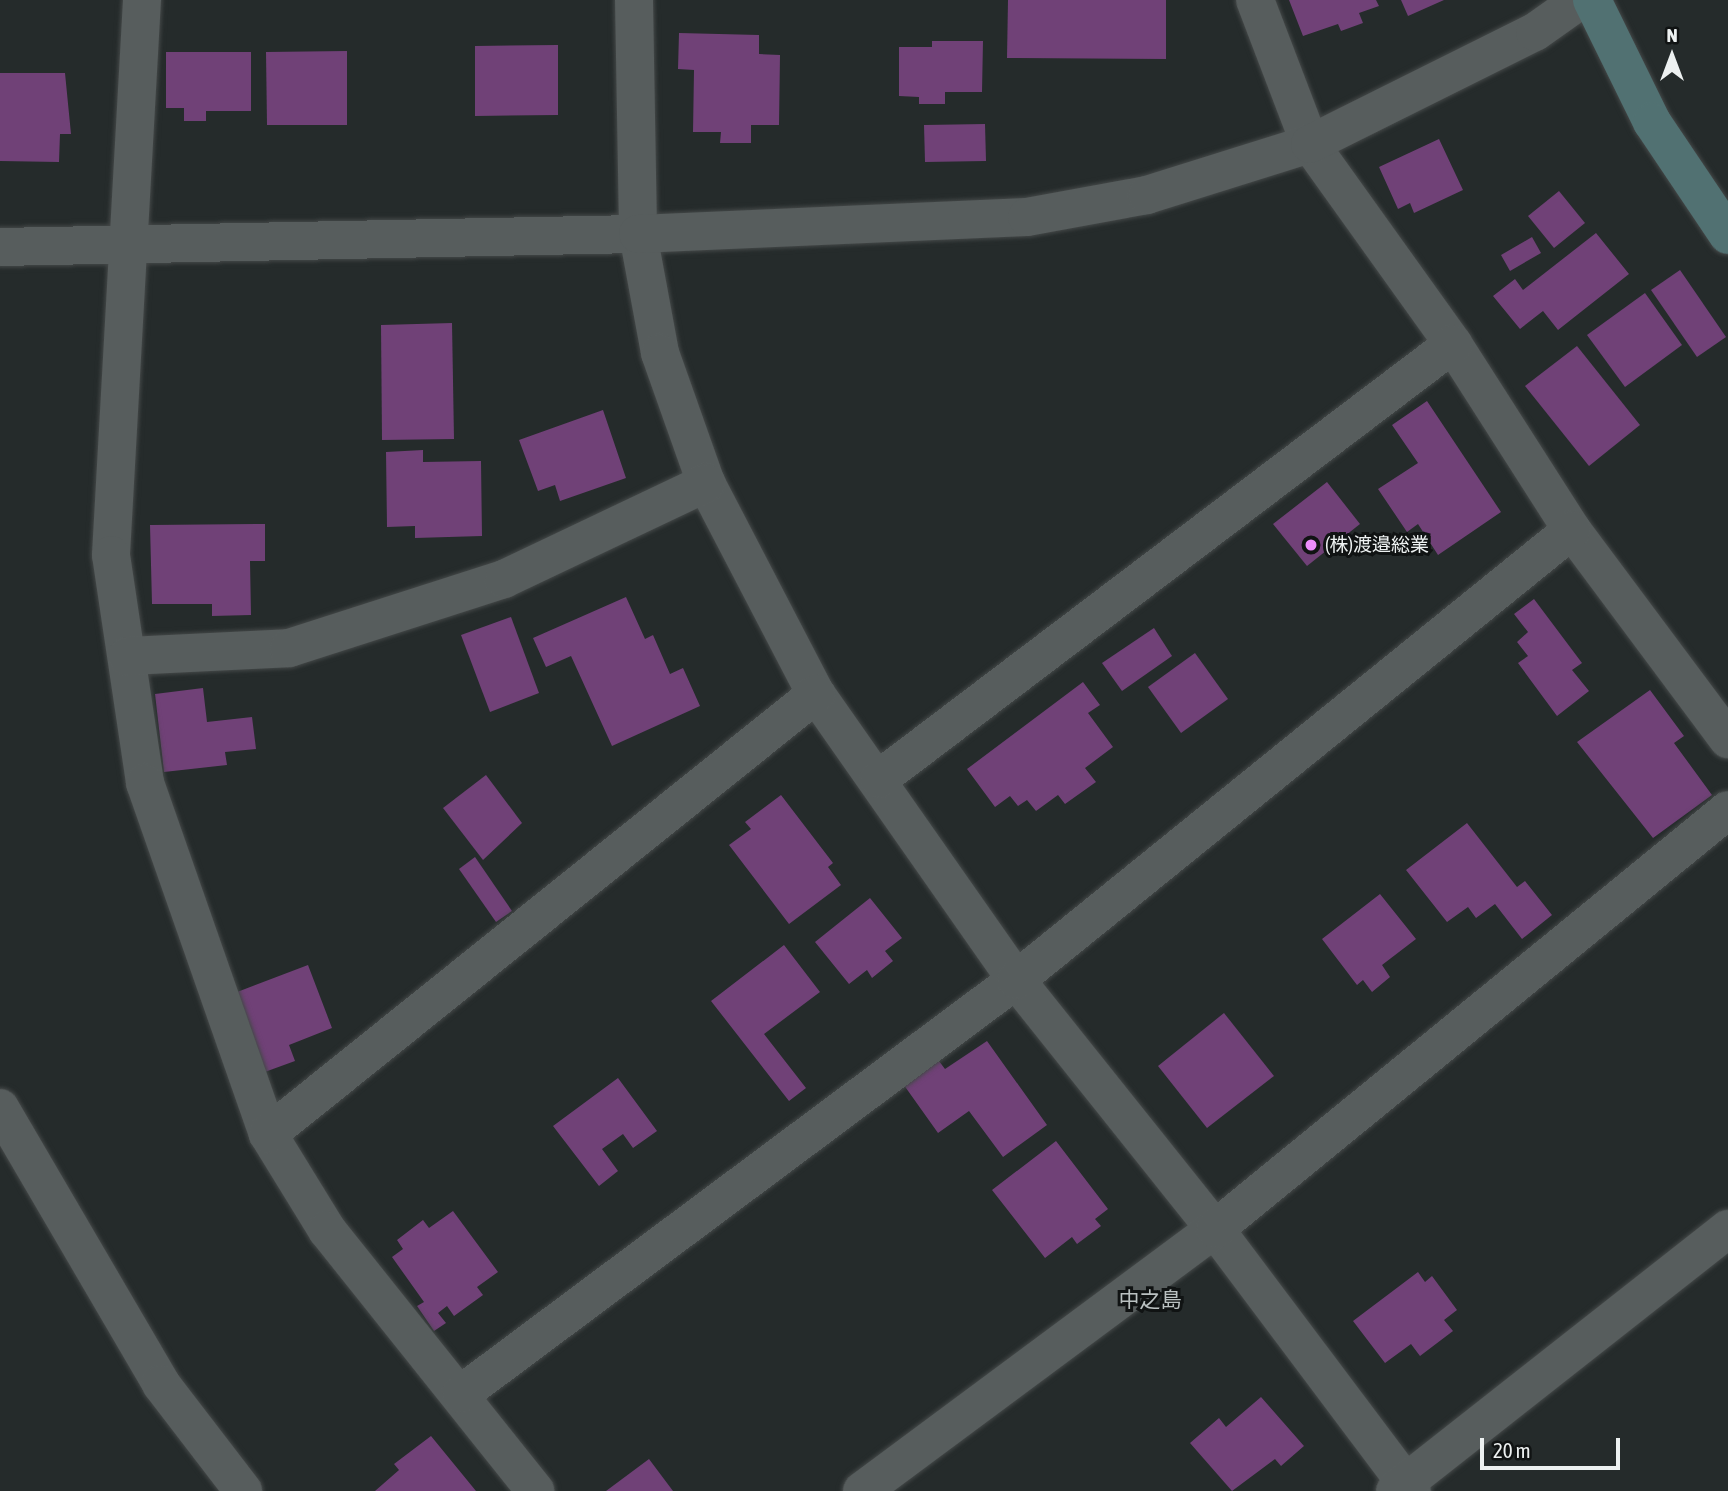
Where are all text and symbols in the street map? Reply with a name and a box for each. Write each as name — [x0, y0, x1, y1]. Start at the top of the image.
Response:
north arrow — [1637, 21, 1707, 91]
text: N — [1666, 24, 1678, 46]
place label: (株)渡邉総業 — [1325, 534, 1429, 556]
marker: (株)渡邉総業 — [1303, 537, 1319, 553]
district label: 中之島 — [1119, 1286, 1181, 1312]
scale bar — [1483, 1424, 1623, 1468]
text: 20 m — [1493, 1438, 1531, 1462]

